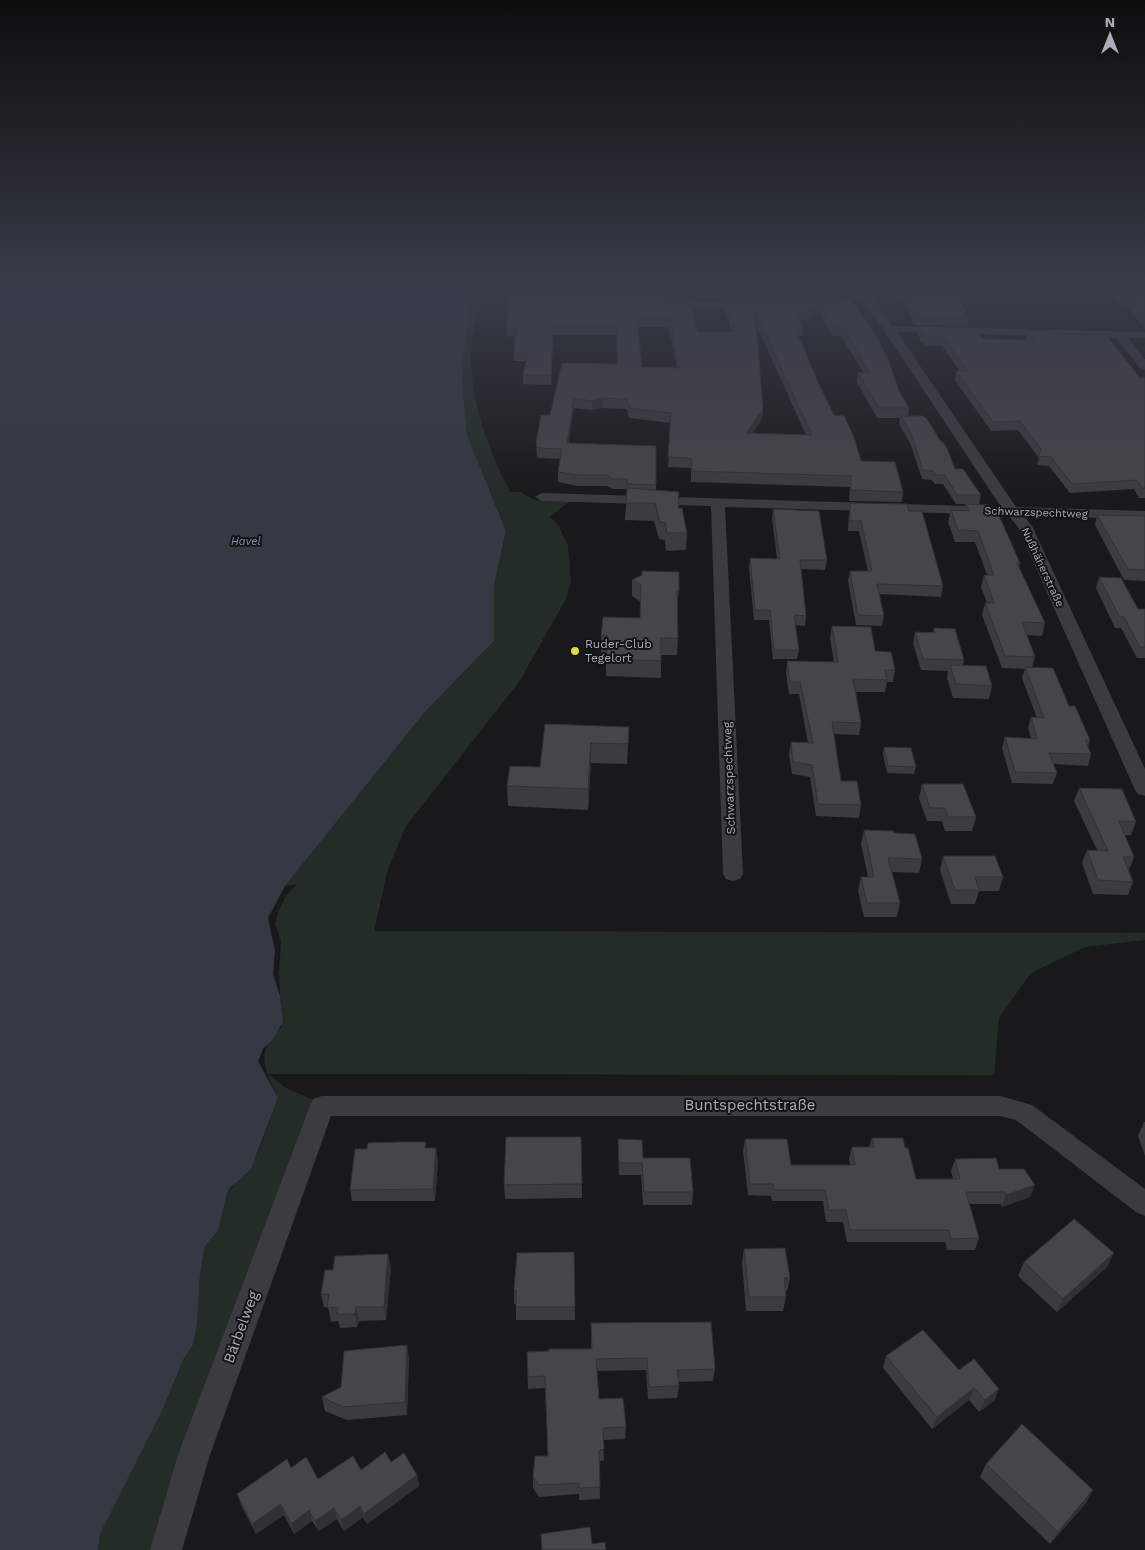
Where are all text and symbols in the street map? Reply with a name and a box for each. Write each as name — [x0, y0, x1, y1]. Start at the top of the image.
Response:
north arrow — [1085, 10, 1135, 60]
text: N — [1105, 14, 1115, 30]
street label: Schwarzspechtweg — [984, 504, 1088, 521]
street label: Nußhäherstraße — [1018, 525, 1067, 609]
water label: Havel — [231, 535, 262, 548]
place label: Ruder-Club Tegelort — [585, 637, 652, 665]
marker: Ruder-Club Tegelort — [569, 645, 581, 657]
street label: Schwarzspechtweg — [720, 721, 738, 835]
street label: Buntspechtstraße — [685, 1096, 815, 1114]
street label: Bärbelweg — [220, 1288, 262, 1366]

